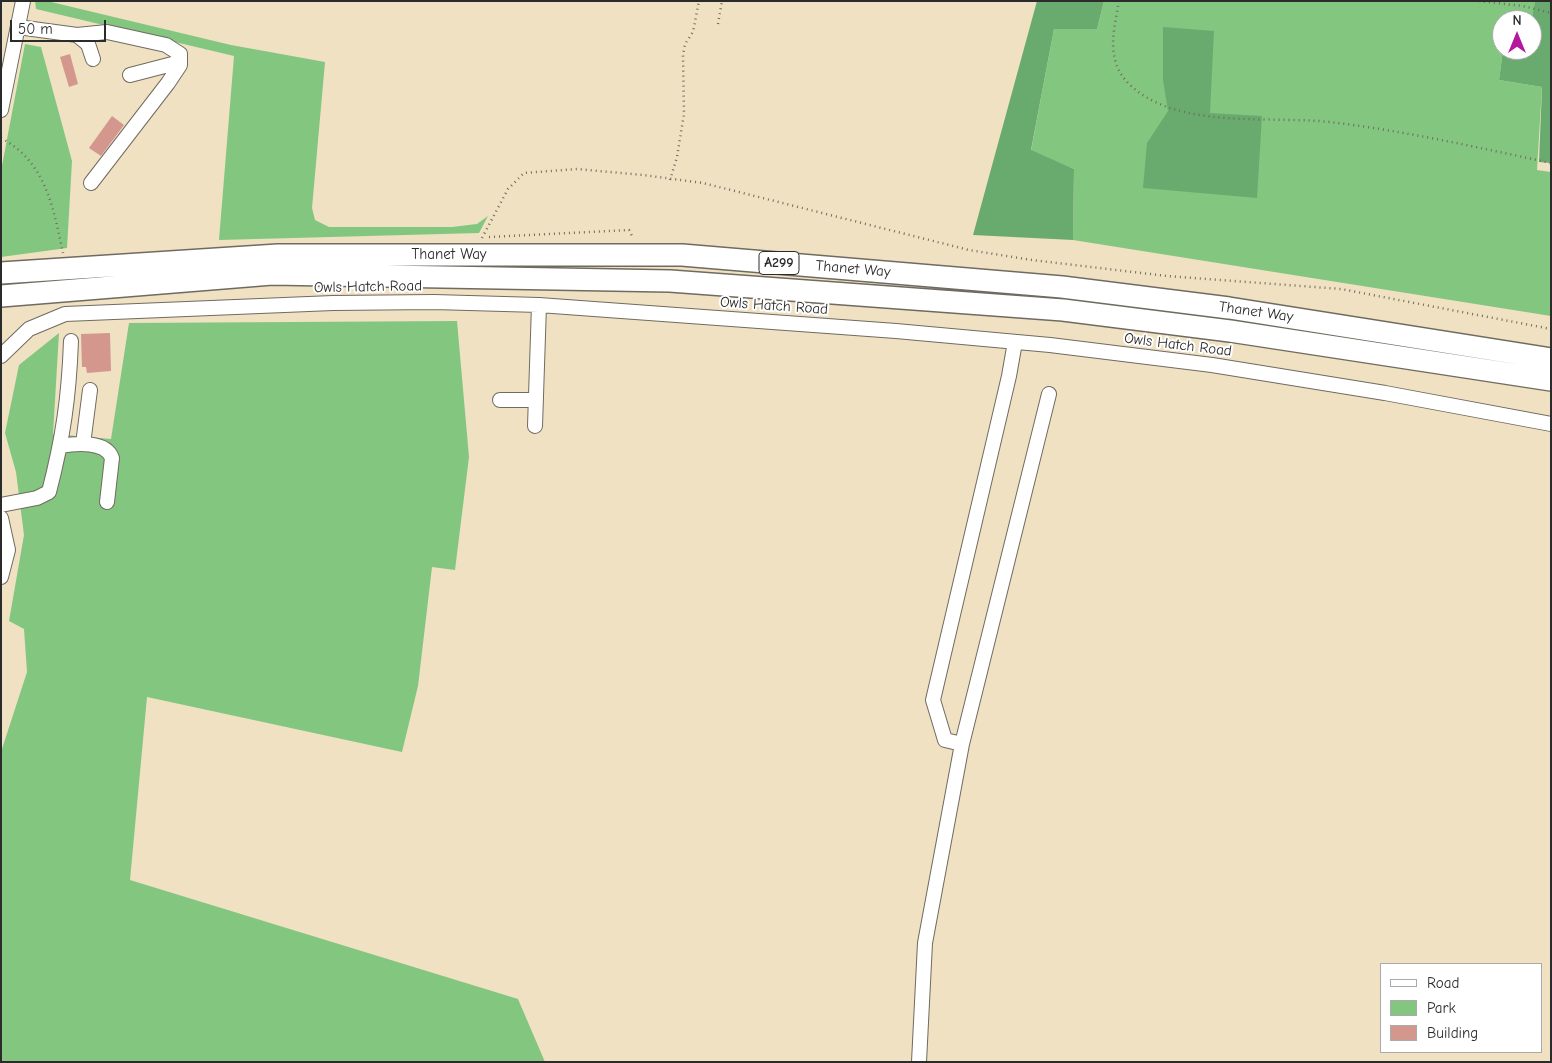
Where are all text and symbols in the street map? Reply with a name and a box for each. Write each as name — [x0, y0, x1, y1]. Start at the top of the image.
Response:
scale bar — [12, 10, 109, 42]
north arrow — [1492, 10, 1542, 60]
text: N — [1512, 12, 1522, 29]
text: 50 m — [18, 20, 53, 38]
street label: Thanet Way — [411, 246, 487, 264]
road number: A299 — [759, 252, 799, 274]
street label: Thanet Way — [815, 257, 891, 281]
street label: Owls Hatch Road — [314, 277, 422, 297]
street label: Owls Hatch Road — [719, 293, 829, 319]
street label: Thanet Way — [1218, 298, 1294, 326]
street label: Owls Hatch Road — [1123, 329, 1233, 361]
legend — [1380, 963, 1542, 1053]
text: Road — [1427, 974, 1459, 992]
text: Park — [1427, 999, 1456, 1017]
text: Building — [1427, 1024, 1478, 1042]

